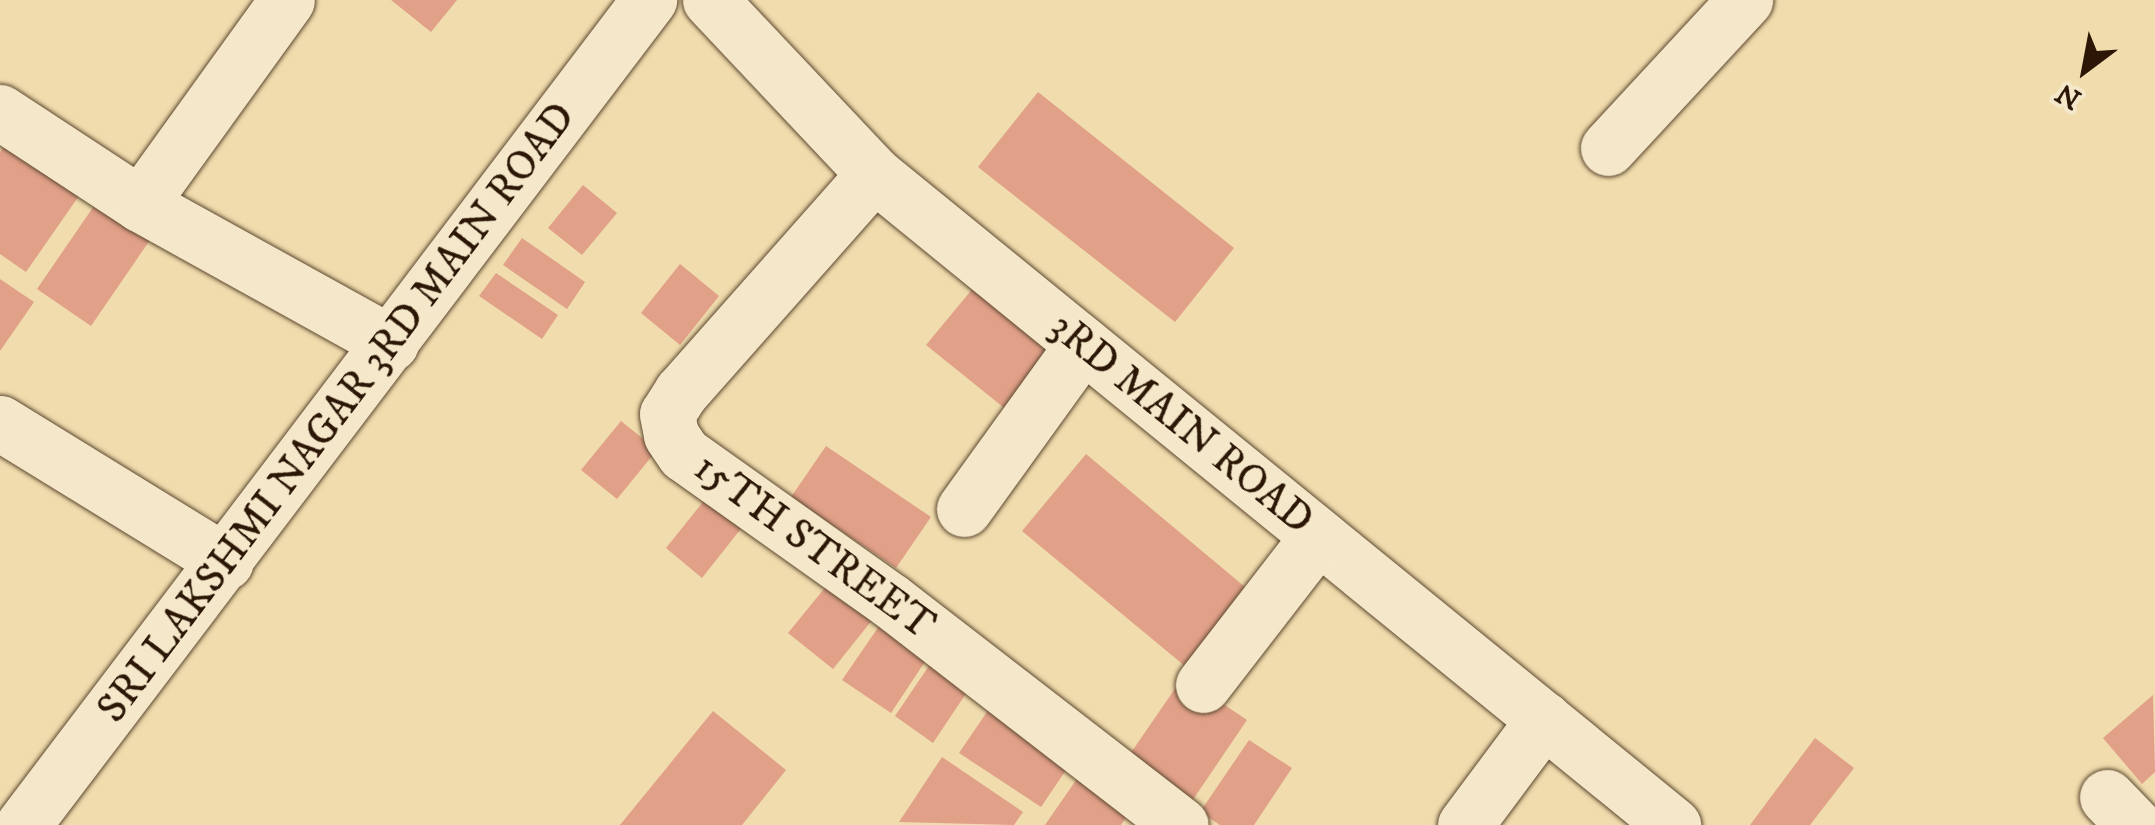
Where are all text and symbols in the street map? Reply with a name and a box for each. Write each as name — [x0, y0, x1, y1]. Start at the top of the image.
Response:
north arrow — [2035, 20, 2135, 120]
text: N — [2050, 75, 2088, 117]
street label: SRI LAKSHMI NAGAR 3RD MAIN ROAD — [87, 93, 587, 733]
street label: 3RD MAIN ROAD — [1039, 302, 1323, 546]
street label: 15TH STREET — [684, 443, 944, 651]

